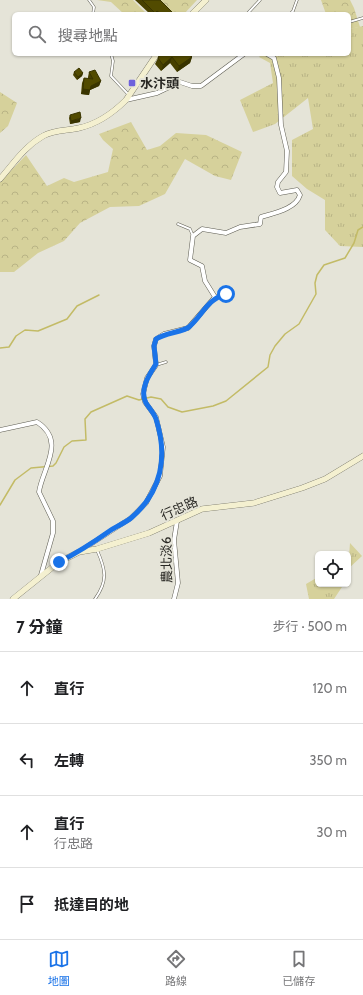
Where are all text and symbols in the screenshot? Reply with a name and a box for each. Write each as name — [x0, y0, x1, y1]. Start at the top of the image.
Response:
search box — [12, 12, 351, 56]
icon: search — [26, 23, 48, 45]
text: 搜尋地點 — [58, 27, 118, 45]
place label: 水汴頭 — [140, 75, 180, 91]
marker: 水汴頭 — [127, 78, 137, 88]
route start — [217, 285, 235, 303]
street label: 行忠路 — [158, 493, 200, 523]
street label: 農北淡6 — [158, 537, 174, 583]
map controls — [315, 551, 351, 587]
button: locate — [315, 551, 351, 587]
route end — [50, 553, 68, 571]
text: 7 分鐘 — [16, 617, 63, 637]
text: 步行 · 500 m — [273, 618, 347, 634]
icon: ahead — [16, 677, 38, 699]
text: 直行 — [54, 680, 84, 698]
text: 120 m — [313, 680, 347, 696]
icon: left — [16, 749, 38, 771]
text: 左轉 — [54, 752, 84, 770]
text: 350 m — [310, 752, 347, 768]
text: 直行 — [54, 815, 84, 833]
icon: ahead — [16, 821, 38, 843]
text: 30 m — [317, 824, 347, 840]
text: 行忠路 — [54, 835, 93, 851]
icon: arrive — [16, 893, 38, 915]
text: 抵達目的地 — [54, 896, 129, 914]
tab: 地圖 — [48, 948, 70, 988]
tab: 路線 — [165, 948, 187, 988]
tab: 已儲存 — [282, 948, 315, 988]

